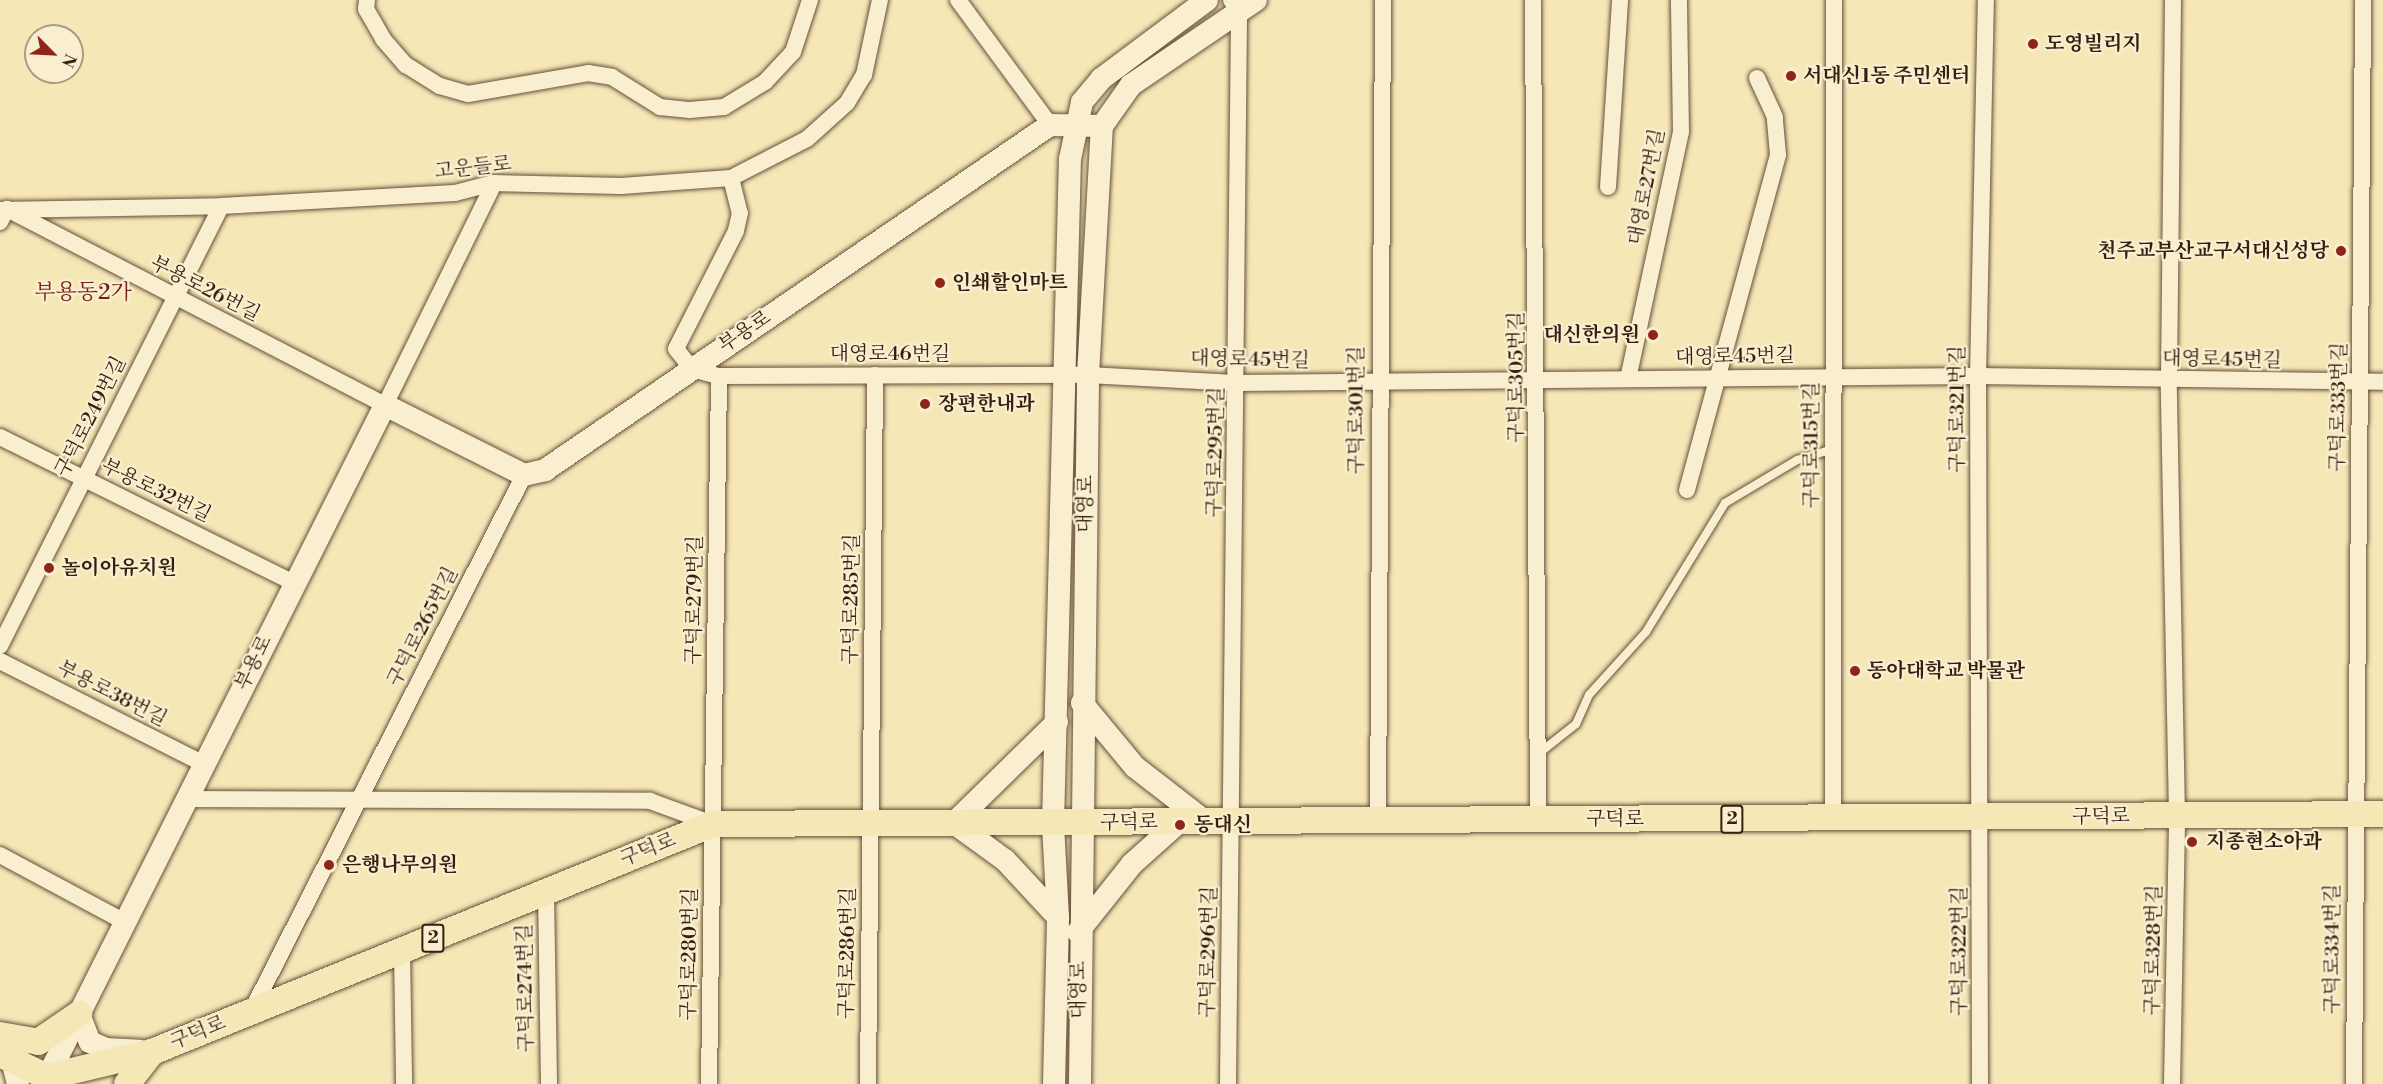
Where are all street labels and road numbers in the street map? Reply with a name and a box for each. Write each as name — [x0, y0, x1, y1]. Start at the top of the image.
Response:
street label: 대영로27번길 — [1624, 127, 1670, 247]
street label: 고운들로 — [433, 152, 513, 184]
street label: 부용로26번길 — [146, 251, 264, 327]
street label: 부용로 — [714, 306, 776, 358]
street label: 구덕로305번길 — [1505, 311, 1529, 443]
street label: 대영로46번길 — [830, 342, 950, 366]
street label: 구덕로333번길 — [2326, 342, 2352, 472]
street label: 대영로45번길 — [1675, 344, 1795, 370]
street label: 구덕로321번길 — [1946, 345, 1970, 473]
street label: 구덕로301번길 — [1345, 346, 1369, 474]
street label: 대영로45번길 — [1190, 347, 1310, 373]
street label: 대영로45번길 — [2162, 347, 2282, 373]
street label: 구덕로249번길 — [50, 353, 132, 481]
street label: 구덕로315번길 — [1800, 382, 1824, 508]
street label: 구덕로295번길 — [1203, 386, 1229, 518]
street label: 부용로32번길 — [97, 454, 215, 528]
street label: 대영로 — [1073, 475, 1099, 533]
street label: 구덕로285번길 — [839, 533, 865, 665]
street label: 구덕로279번길 — [682, 535, 708, 665]
street label: 구덕로265번길 — [383, 563, 463, 691]
street label: 부용로 — [231, 632, 277, 694]
street label: 부용로38번길 — [53, 656, 171, 732]
road number: 2 — [1720, 804, 1744, 834]
street label: 구덕로 — [2072, 804, 2130, 830]
street label: 구덕로 — [1586, 807, 1644, 831]
street label: 구덕로 — [1100, 810, 1158, 836]
street label: 구덕로 — [617, 828, 679, 872]
street label: 구덕로328번길 — [2141, 884, 2167, 1016]
street label: 구덕로334번길 — [2321, 884, 2345, 1014]
street label: 구덕로296번길 — [1196, 886, 1222, 1018]
street label: 구덕로322번길 — [1948, 886, 1972, 1016]
street label: 구덕로280번길 — [677, 887, 703, 1021]
street label: 구덕로286번길 — [835, 887, 861, 1019]
road number: 2 — [421, 923, 445, 953]
street label: 구덕로274번길 — [513, 923, 539, 1053]
street label: 대영로 — [1067, 961, 1091, 1019]
street label: 구덕로 — [167, 1011, 229, 1055]

